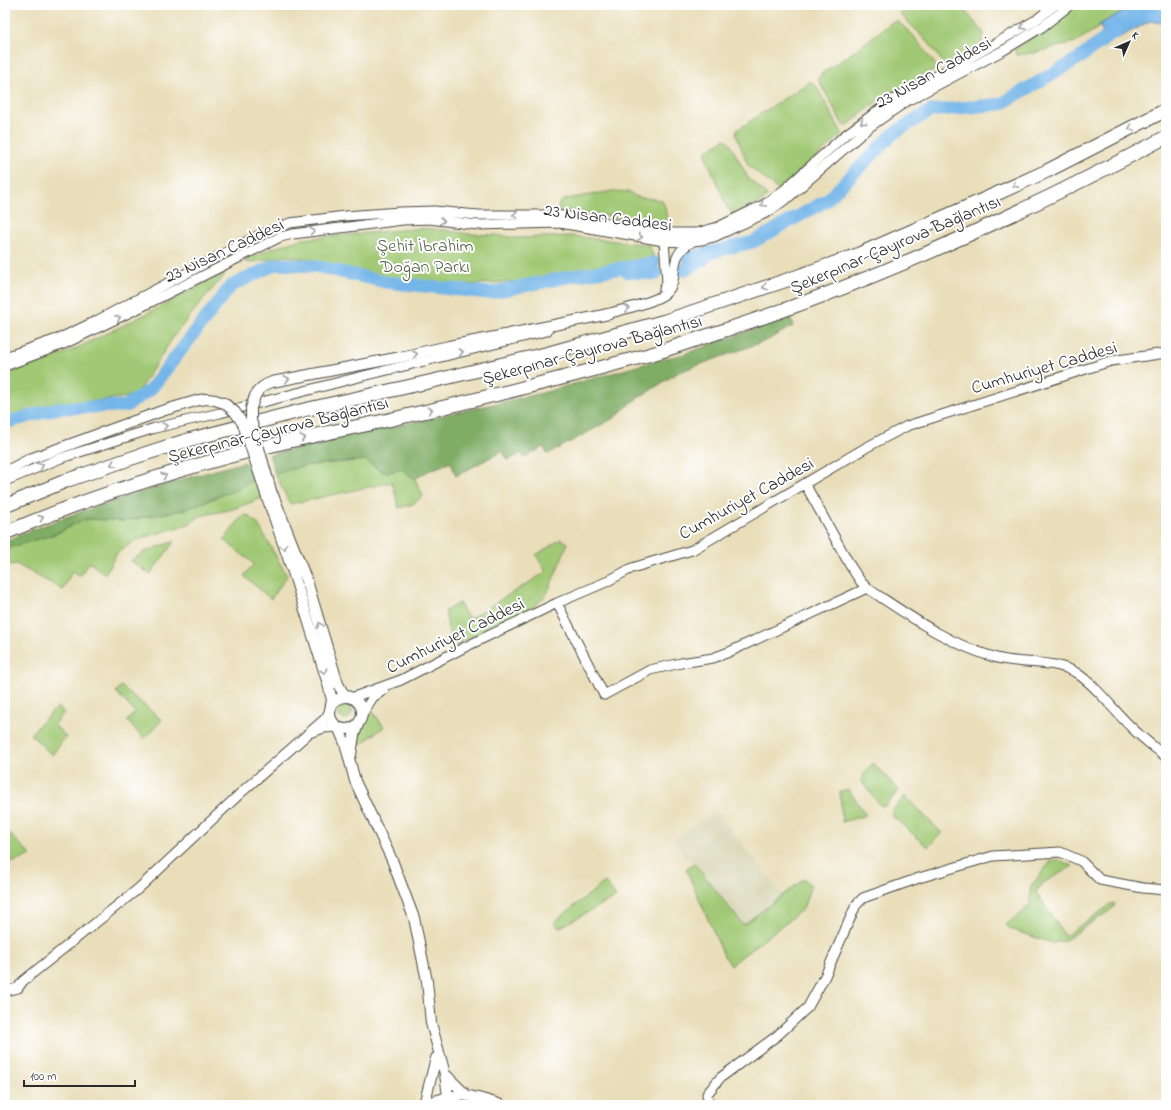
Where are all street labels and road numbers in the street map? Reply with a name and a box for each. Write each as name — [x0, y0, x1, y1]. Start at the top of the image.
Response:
street label: 23 Nisan Caddesi — [871, 31, 997, 116]
street label: Şekerpınar-Çayırova Bağlantısı — [786, 190, 1006, 303]
street label: 23 Nisan Caddesi — [542, 198, 673, 240]
street label: 23 Nisan Caddesi — [161, 213, 289, 291]
street label: Şekerpınar-Çayırova Bağlantısı — [480, 309, 706, 394]
street label: Cumhuriyet Caddesi — [969, 336, 1121, 402]
street label: Şekerpınar-Çayırova Bağlantısı — [165, 391, 392, 472]
street label: Cumhuriyet Caddesi — [675, 452, 819, 548]
street label: Cumhuriyet Caddesi — [382, 592, 529, 681]

